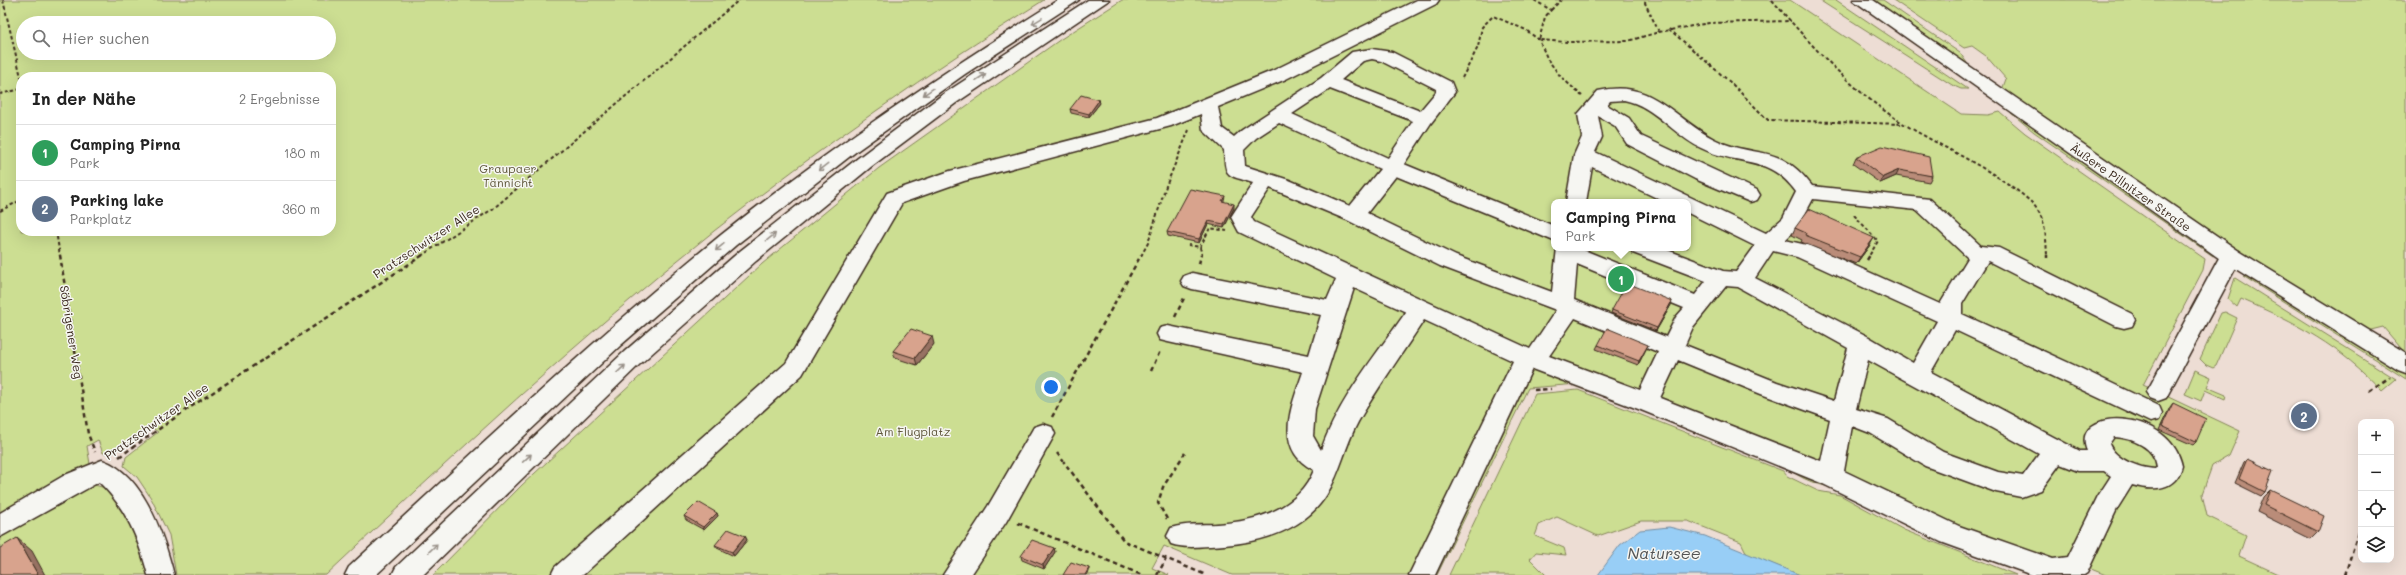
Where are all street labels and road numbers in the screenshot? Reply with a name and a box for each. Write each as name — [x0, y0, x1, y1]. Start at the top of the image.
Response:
street label: Äußere Pillnitzer Straße — [2067, 139, 2195, 235]
street label: Pratzschwitzer Allee — [370, 201, 482, 281]
street label: Söbrigener Weg — [57, 284, 87, 380]
street label: Pratzschwitzer Allee — [101, 379, 211, 463]

